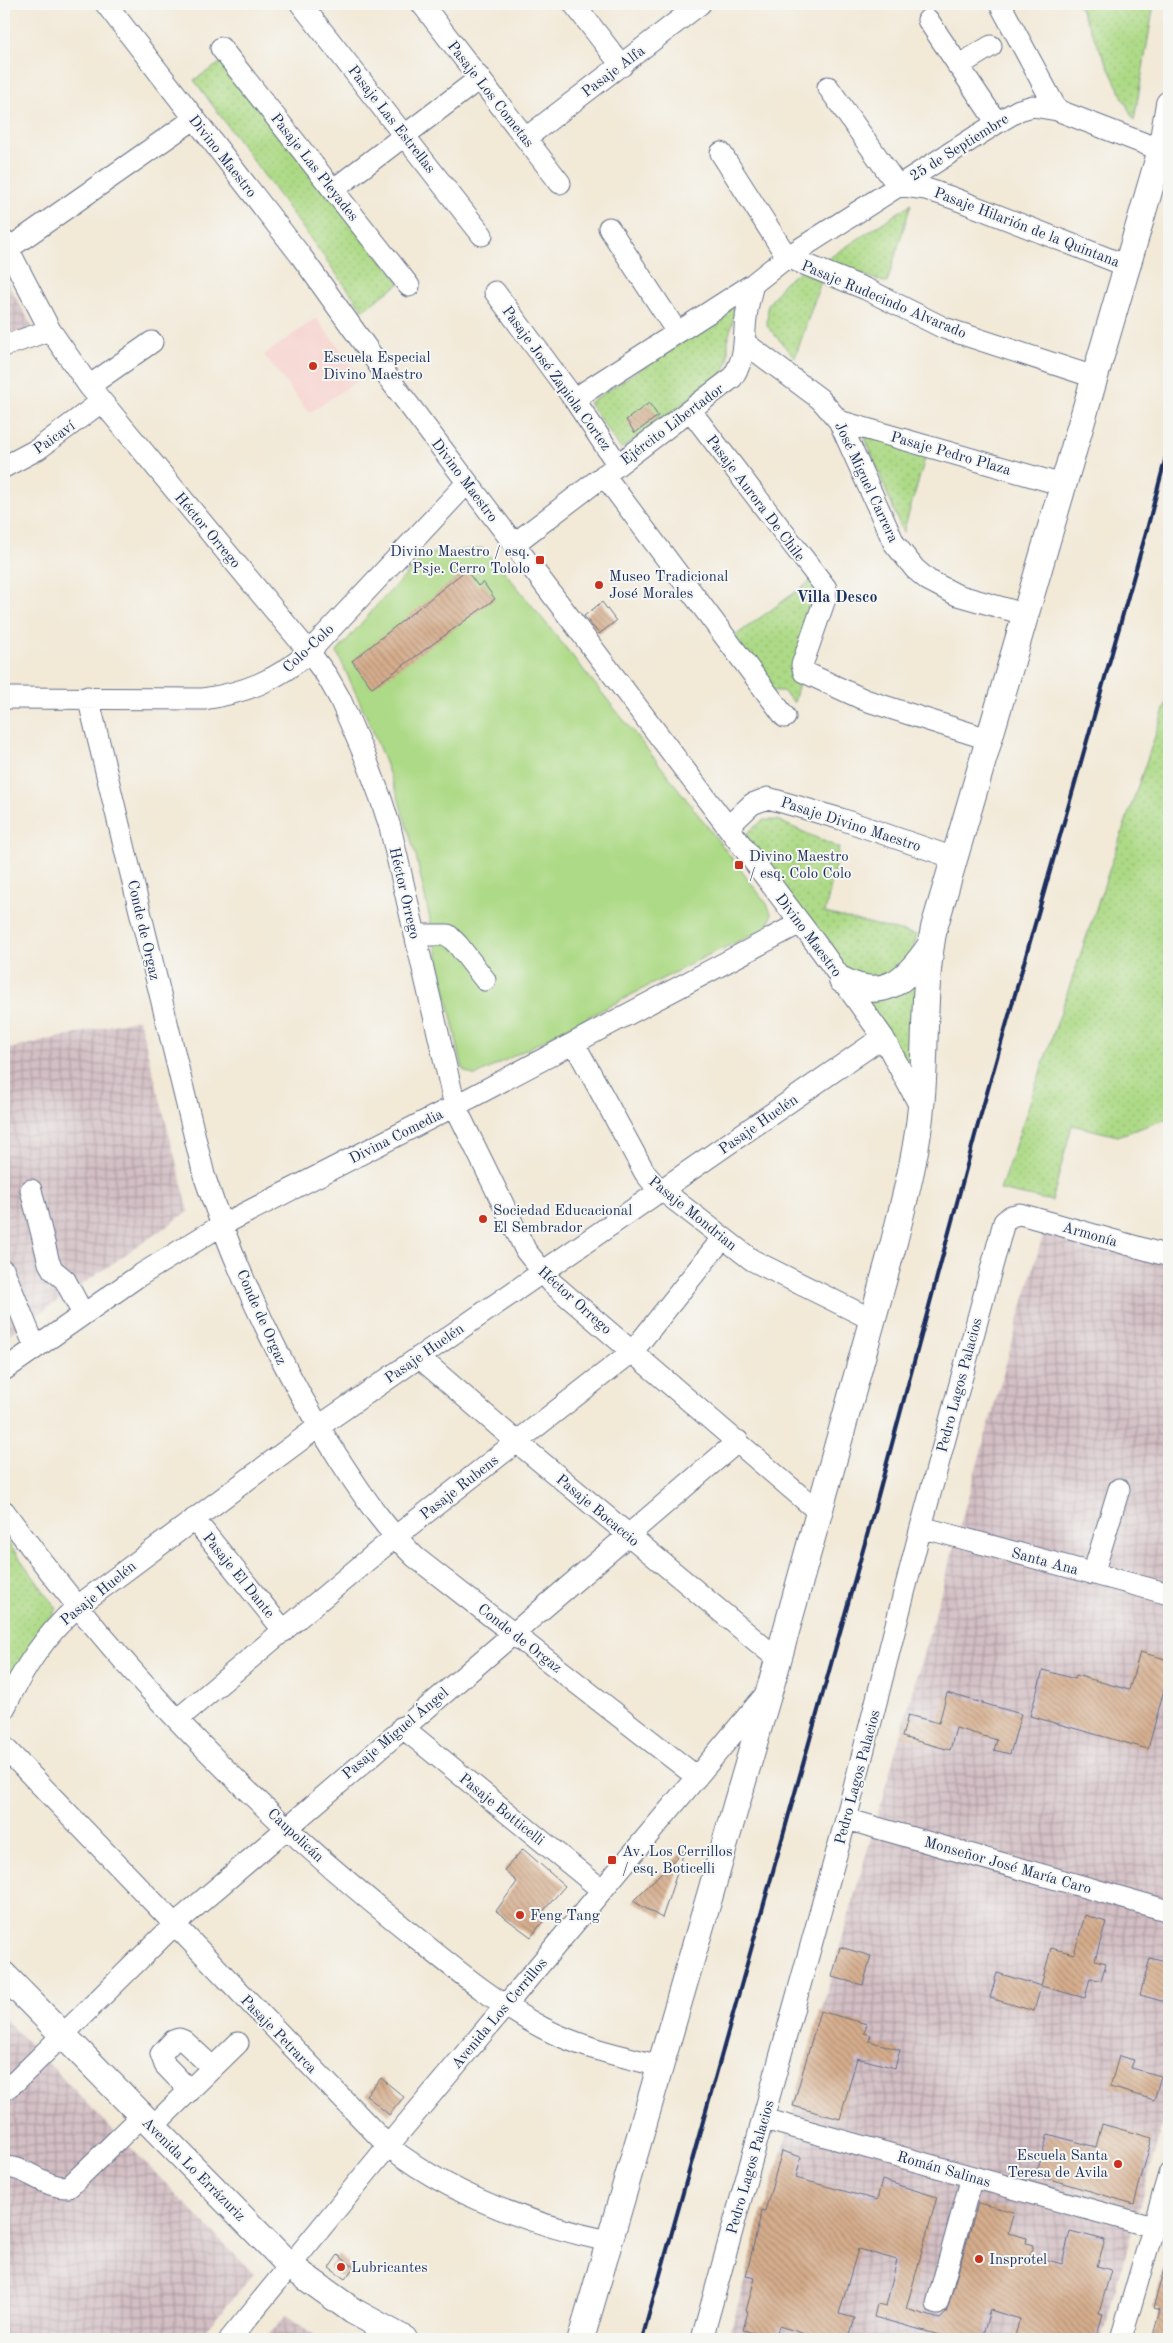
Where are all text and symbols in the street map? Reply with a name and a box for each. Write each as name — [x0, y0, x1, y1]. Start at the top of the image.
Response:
street label: Pasaje Los Cometas — [444, 39, 536, 151]
street label: Pasaje Alfa — [580, 43, 649, 101]
street label: Pasaje Las Estrellas — [344, 63, 437, 177]
street label: Pasaje Las Pleyades — [267, 111, 360, 225]
street label: 25 de Septiembre — [908, 112, 1012, 185]
street label: Divino Maestro — [185, 113, 258, 201]
street label: Pasaje Hilarión de la Quintana — [932, 186, 1122, 271]
street label: Pasaje Rudecindo Alvarado — [799, 259, 968, 342]
street label: Pasaje José Zapiola Cortez — [498, 304, 613, 454]
place label: Escuela Especial Divino Maestro — [323, 351, 431, 383]
marker: Escuela Especial Divino Maestro — [307, 360, 319, 372]
street label: Ejército Libertador — [619, 382, 727, 469]
street label: Paicaví — [32, 418, 79, 458]
street label: José Miguel Carrera — [831, 420, 900, 546]
street label: Pasaje Pedro Plaza — [889, 430, 1013, 479]
street label: Pasaje Aurora De Chile — [703, 433, 807, 565]
street label: Divino Maestro — [428, 437, 500, 525]
street label: Héctor Orrego — [171, 490, 243, 572]
place label: Divino Maestro / esq. Psje. Cerro Tololo — [390, 545, 530, 577]
marker: Divino Maestro / esq. Psje. Cerro Tololo — [534, 554, 546, 566]
place label: Museo Tradicional José Morales — [609, 570, 728, 602]
marker: Museo Tradicional José Morales — [593, 579, 605, 591]
district label: Villa Desco — [796, 590, 878, 606]
street label: Colo-Colo — [281, 622, 337, 676]
street label: Pasaje Divino Maestro — [779, 796, 923, 855]
street label: Héctor Orrego — [386, 846, 421, 941]
place label: Divino Maestro / esq. Colo Colo — [749, 850, 851, 882]
marker: Divino Maestro / esq. Colo Colo — [733, 859, 745, 871]
street label: Conde de Orgaz — [124, 879, 161, 982]
street label: Divino Maestro — [772, 892, 844, 980]
street label: Pasaje Huelén — [717, 1093, 801, 1158]
street label: Divina Comedia — [347, 1107, 447, 1167]
street label: Pasaje Mondrian — [645, 1174, 739, 1254]
place label: Sociedad Educacional El Sembrador — [493, 1204, 632, 1236]
marker: Sociedad Educacional El Sembrador — [477, 1213, 489, 1225]
street label: Armonía — [1060, 1220, 1119, 1251]
street label: Héctor Orrego — [534, 1264, 614, 1338]
street label: Conde de Orgaz — [233, 1268, 288, 1367]
street label: Pedro Lagos Palacios — [935, 1317, 986, 1454]
street label: Pasaje Huelén — [383, 1322, 467, 1387]
street label: Pasaje Rubens — [418, 1453, 502, 1523]
street label: Pasaje Bocaccio — [553, 1472, 641, 1550]
street label: Pasaje El Dante — [199, 1531, 277, 1621]
street label: Santa Ana — [1010, 1546, 1080, 1579]
street label: Pasaje Huelén — [58, 1559, 140, 1629]
street label: Conde de Orgaz — [474, 1602, 564, 1677]
street label: Pasaje Miguel Ángel — [338, 1683, 452, 1783]
street label: Pedro Lagos Palacios — [833, 1709, 884, 1846]
street label: Pasaje Botticelli — [456, 1771, 546, 1849]
street label: Caupolicán — [264, 1806, 326, 1866]
street label: Monseñor José María Caro — [922, 1835, 1093, 1898]
place label: Av. Los Cerrillos / esq. Boticelli — [622, 1845, 732, 1877]
marker: Av. Los Cerrillos / esq. Boticelli — [606, 1854, 618, 1866]
marker: Feng Tang — [514, 1909, 526, 1921]
place label: Feng Tang — [530, 1909, 600, 1924]
street label: Avenida Los Cerrillos — [449, 1956, 551, 2072]
street label: Pasaje Petrarca — [237, 1993, 319, 2077]
street label: Pedro Lagos Palacios — [725, 2099, 778, 2236]
street label: Avenida Lo Errázuriz — [138, 2115, 248, 2225]
place label: Escuela Santa Teresa de Avila — [1007, 2149, 1109, 2181]
street label: Román Salinas — [895, 2150, 992, 2191]
marker: Escuela Santa Teresa de Avila — [1112, 2158, 1124, 2170]
marker: Insprotel — [973, 2253, 985, 2265]
place label: Insprotel — [989, 2253, 1047, 2268]
marker: Lubricantes — [335, 2261, 347, 2273]
place label: Lubricantes — [351, 2261, 428, 2276]

